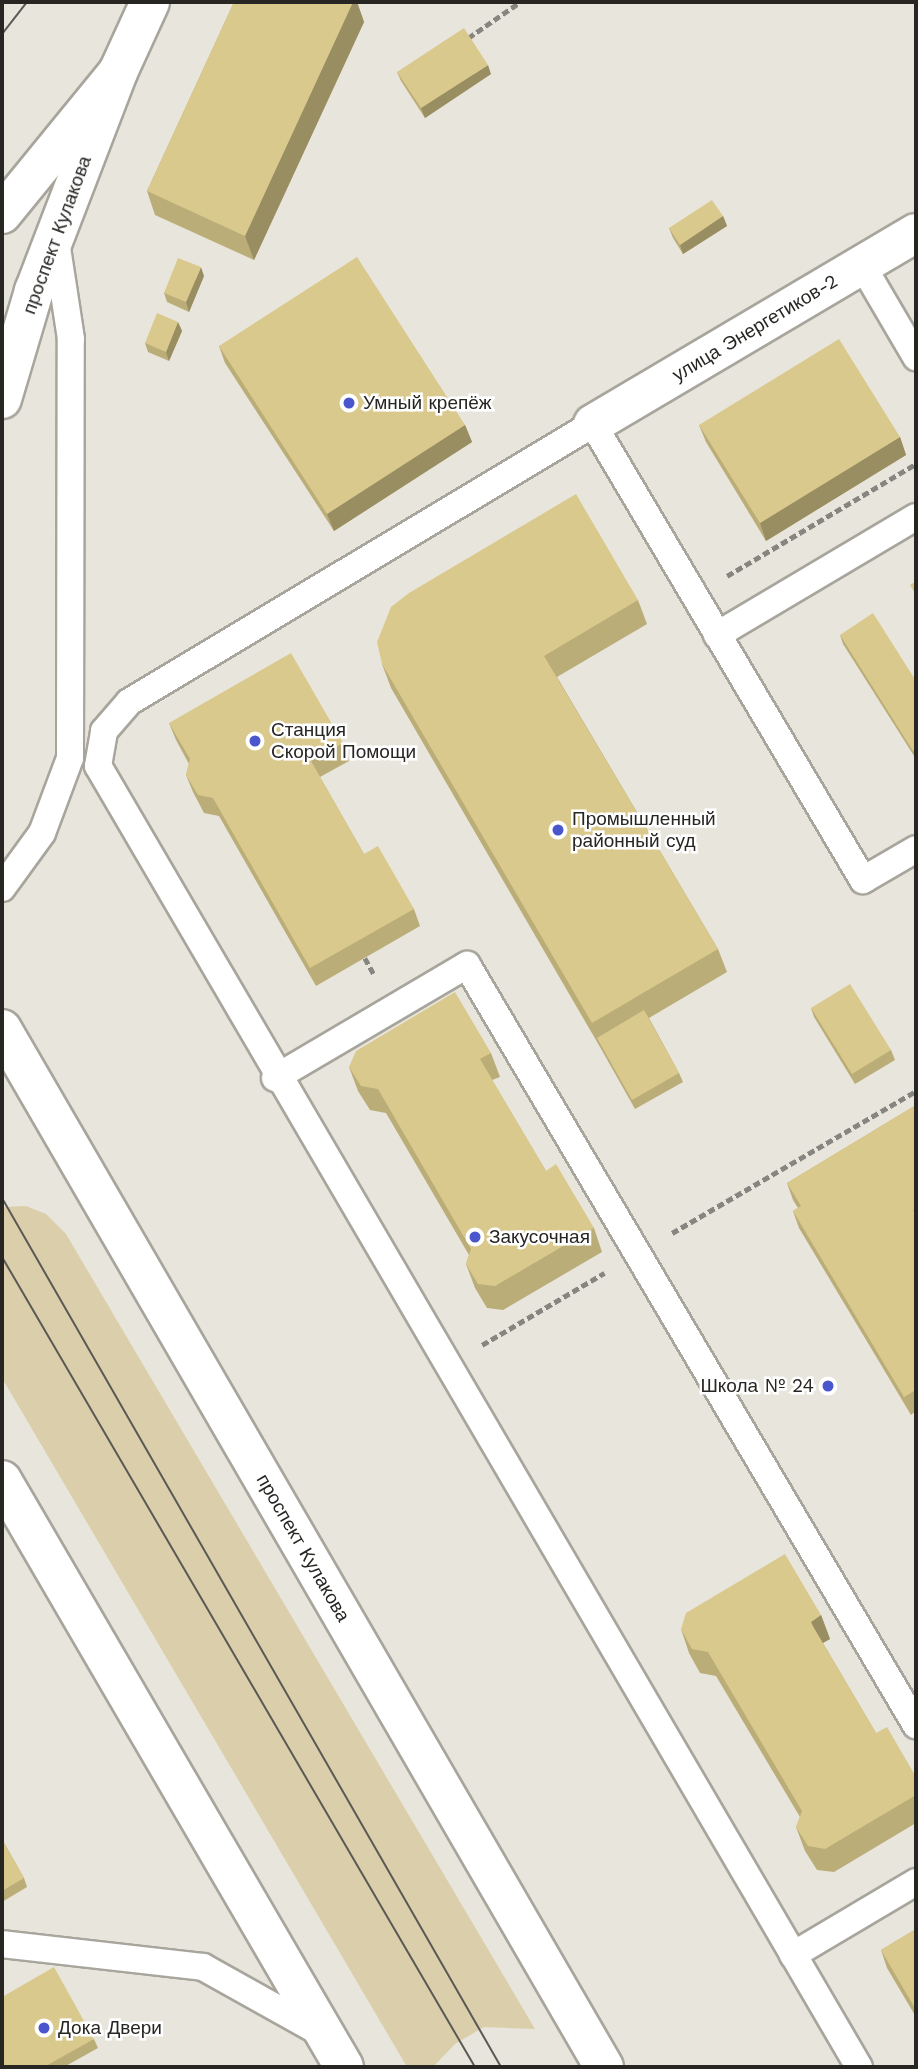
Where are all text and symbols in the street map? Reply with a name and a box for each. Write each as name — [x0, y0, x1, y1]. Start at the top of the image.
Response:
street label: проспект Кулакова — [18, 153, 96, 317]
street label: улица Энергетиков-2 — [668, 270, 842, 386]
place label: Умный крепёж — [363, 392, 492, 414]
marker: Умный крепёж — [341, 395, 357, 411]
place label: Станция Скорой Помощи — [271, 719, 416, 763]
marker: Станция Скорой Помощи — [245, 731, 265, 751]
place label: Промышленный районный суд — [572, 808, 716, 852]
marker: Промышленный районный суд — [550, 822, 566, 838]
place label: Закусочная — [489, 1226, 590, 1248]
marker: Закусочная — [467, 1229, 483, 1245]
place label: Школа № 24 — [700, 1375, 814, 1397]
marker: Школа № 24 — [820, 1378, 836, 1394]
street label: проспект Кулакова — [251, 1470, 355, 1626]
place label: Дока Двери — [58, 2017, 162, 2039]
marker: Дока Двери — [36, 2020, 52, 2036]

